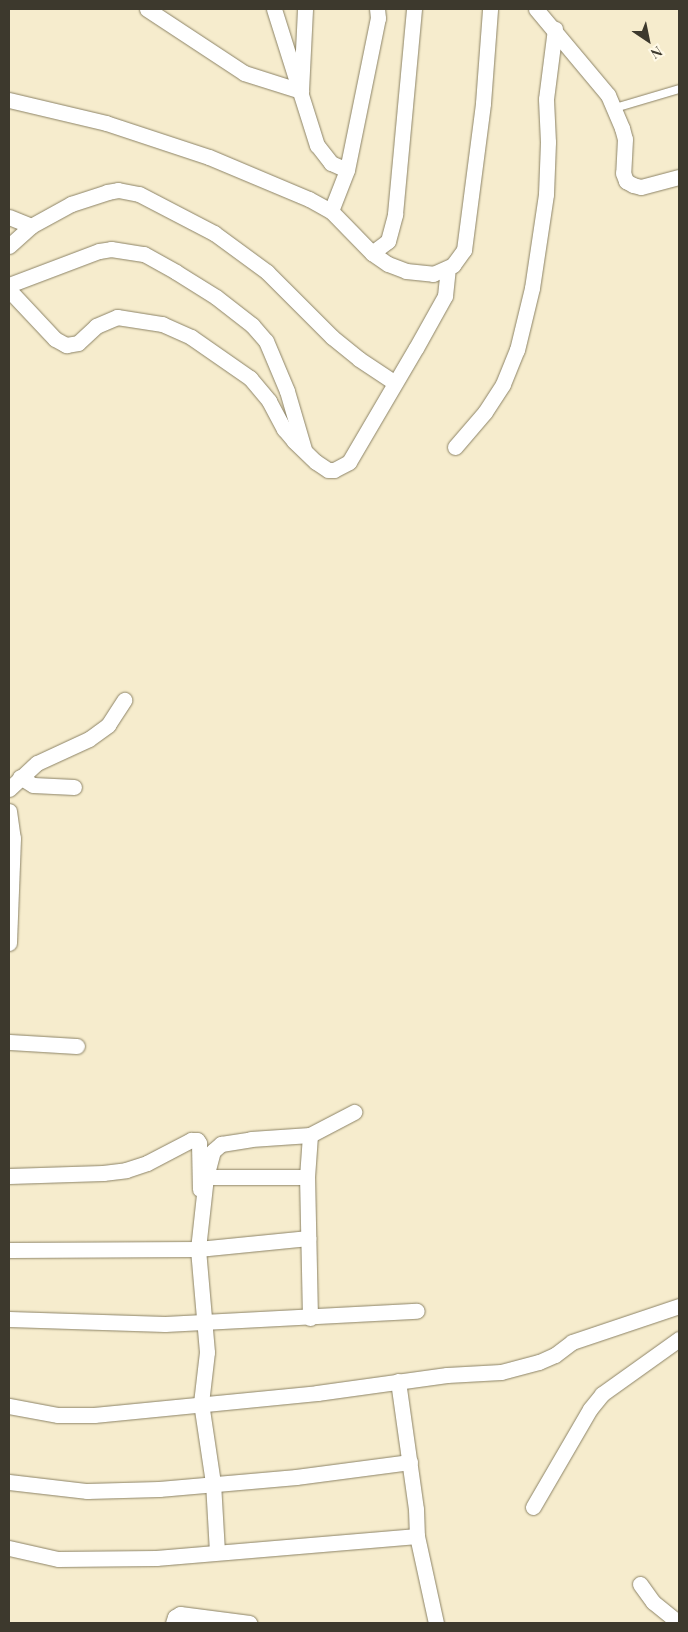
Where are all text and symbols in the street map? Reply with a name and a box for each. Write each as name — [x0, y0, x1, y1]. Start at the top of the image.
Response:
north arrow — [623, 15, 673, 65]
text: N — [647, 42, 666, 64]

